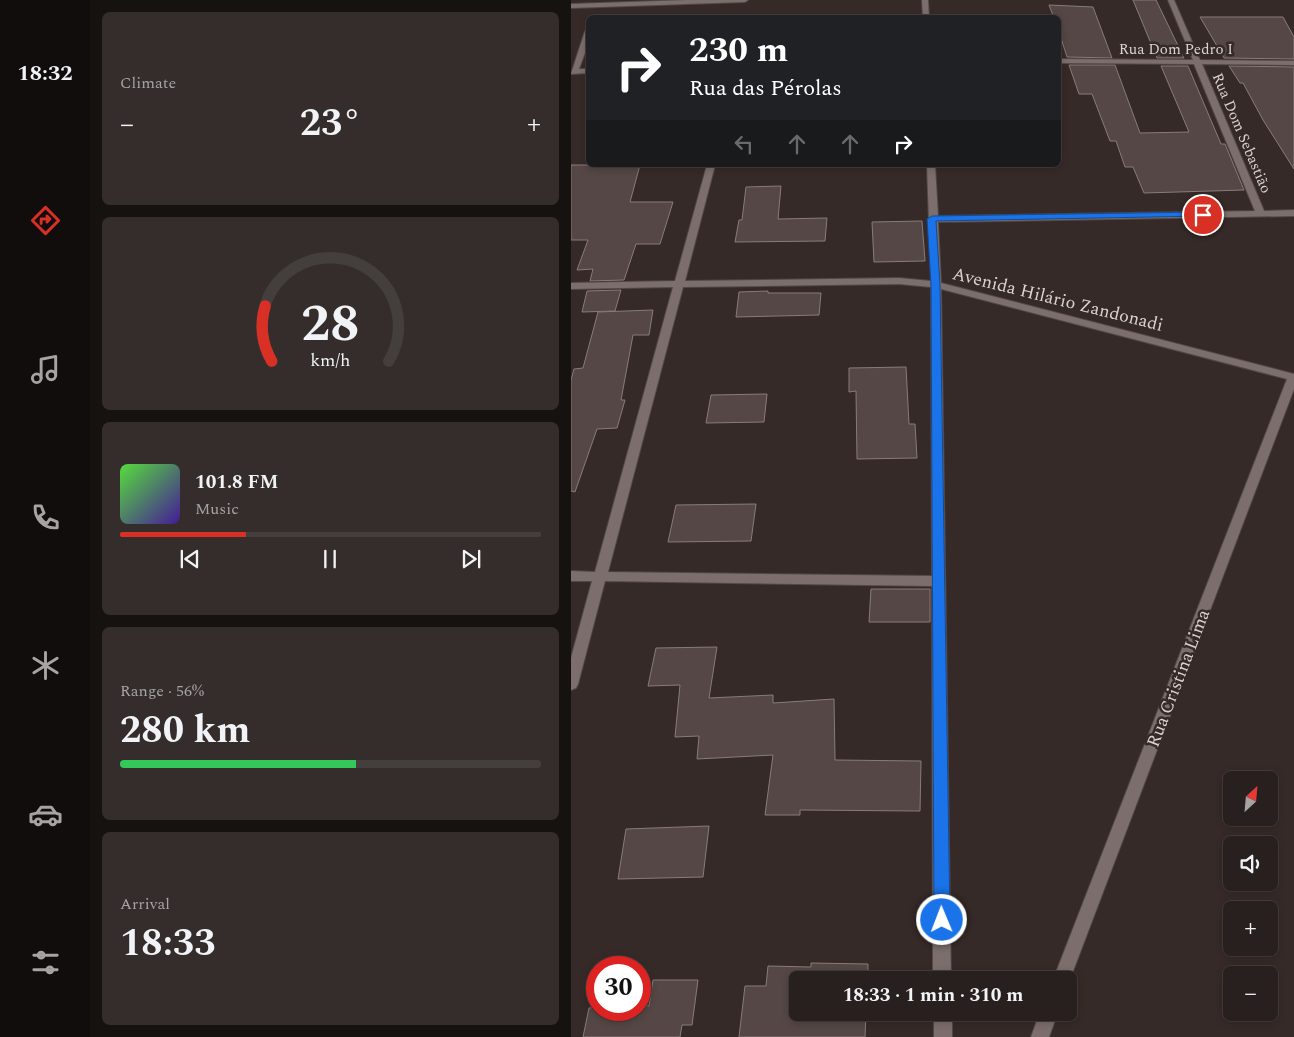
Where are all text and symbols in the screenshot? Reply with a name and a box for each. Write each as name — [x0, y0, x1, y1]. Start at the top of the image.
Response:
text: 230 m — [689, 24, 788, 77]
icon: right — [606, 35, 671, 100]
street label: Rua Dom Pedro I — [1119, 38, 1233, 61]
text: 18:32 — [17, 57, 73, 90]
street label: Rua Dom Sebastião — [1206, 69, 1277, 197]
text: Climate — [120, 71, 176, 95]
text: Rua das Pérolas — [689, 72, 842, 105]
text: 23° — [300, 95, 361, 153]
text: − — [120, 103, 134, 146]
text: + — [527, 103, 541, 146]
icon: left — [730, 130, 758, 158]
icon: ahead — [783, 130, 811, 158]
icon: ahead — [836, 130, 864, 158]
icon: right — [889, 130, 917, 158]
pin — [1182, 194, 1224, 236]
icon: arrive — [1189, 201, 1217, 229]
icon: directions — [28, 203, 63, 238]
street label: Avenida Hilário Zandonadi — [950, 260, 1166, 339]
text: 28 — [301, 285, 360, 364]
text: km/h — [310, 347, 351, 374]
icon: music — [28, 352, 63, 387]
text: 101.8 FM — [195, 468, 278, 497]
text: Music — [195, 497, 239, 521]
icon: phone — [28, 500, 63, 535]
icon: previous — [176, 545, 204, 573]
icon: pause — [316, 545, 344, 573]
icon: next — [457, 545, 485, 573]
street label: Rua Cristina Lima — [1140, 605, 1217, 751]
icon: climate — [28, 648, 63, 683]
text: Range · 56% — [120, 679, 204, 703]
text: 280 km — [120, 702, 251, 760]
north arrow — [1223, 771, 1279, 826]
map controls — [1223, 771, 1278, 1021]
icon: car — [28, 797, 63, 832]
button: sound — [1223, 836, 1278, 891]
text: Arrival — [120, 892, 170, 916]
position arrow — [915, 893, 967, 945]
button: + — [1223, 901, 1278, 956]
text: 18:33 — [120, 915, 215, 973]
icon: filters — [28, 945, 63, 980]
speed limit sign: 30 — [586, 956, 651, 1021]
button: − — [1223, 966, 1278, 1021]
text: 18:33 · 1 min · 310 m — [843, 981, 1023, 1010]

